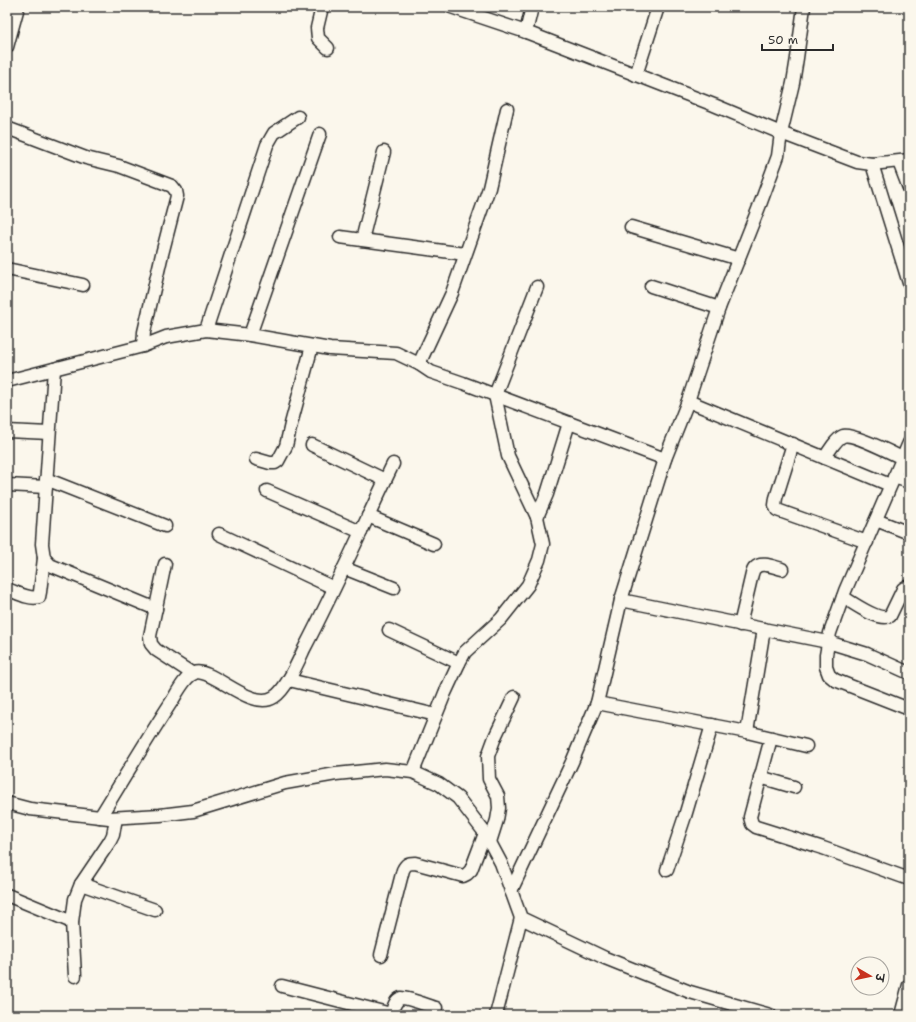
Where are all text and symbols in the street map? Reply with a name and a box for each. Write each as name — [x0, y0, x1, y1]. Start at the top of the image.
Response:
scale bar — [762, 26, 833, 52]
text: 50 m — [768, 32, 798, 48]
north arrow — [850, 956, 890, 996]
text: उ — [871, 972, 888, 984]

